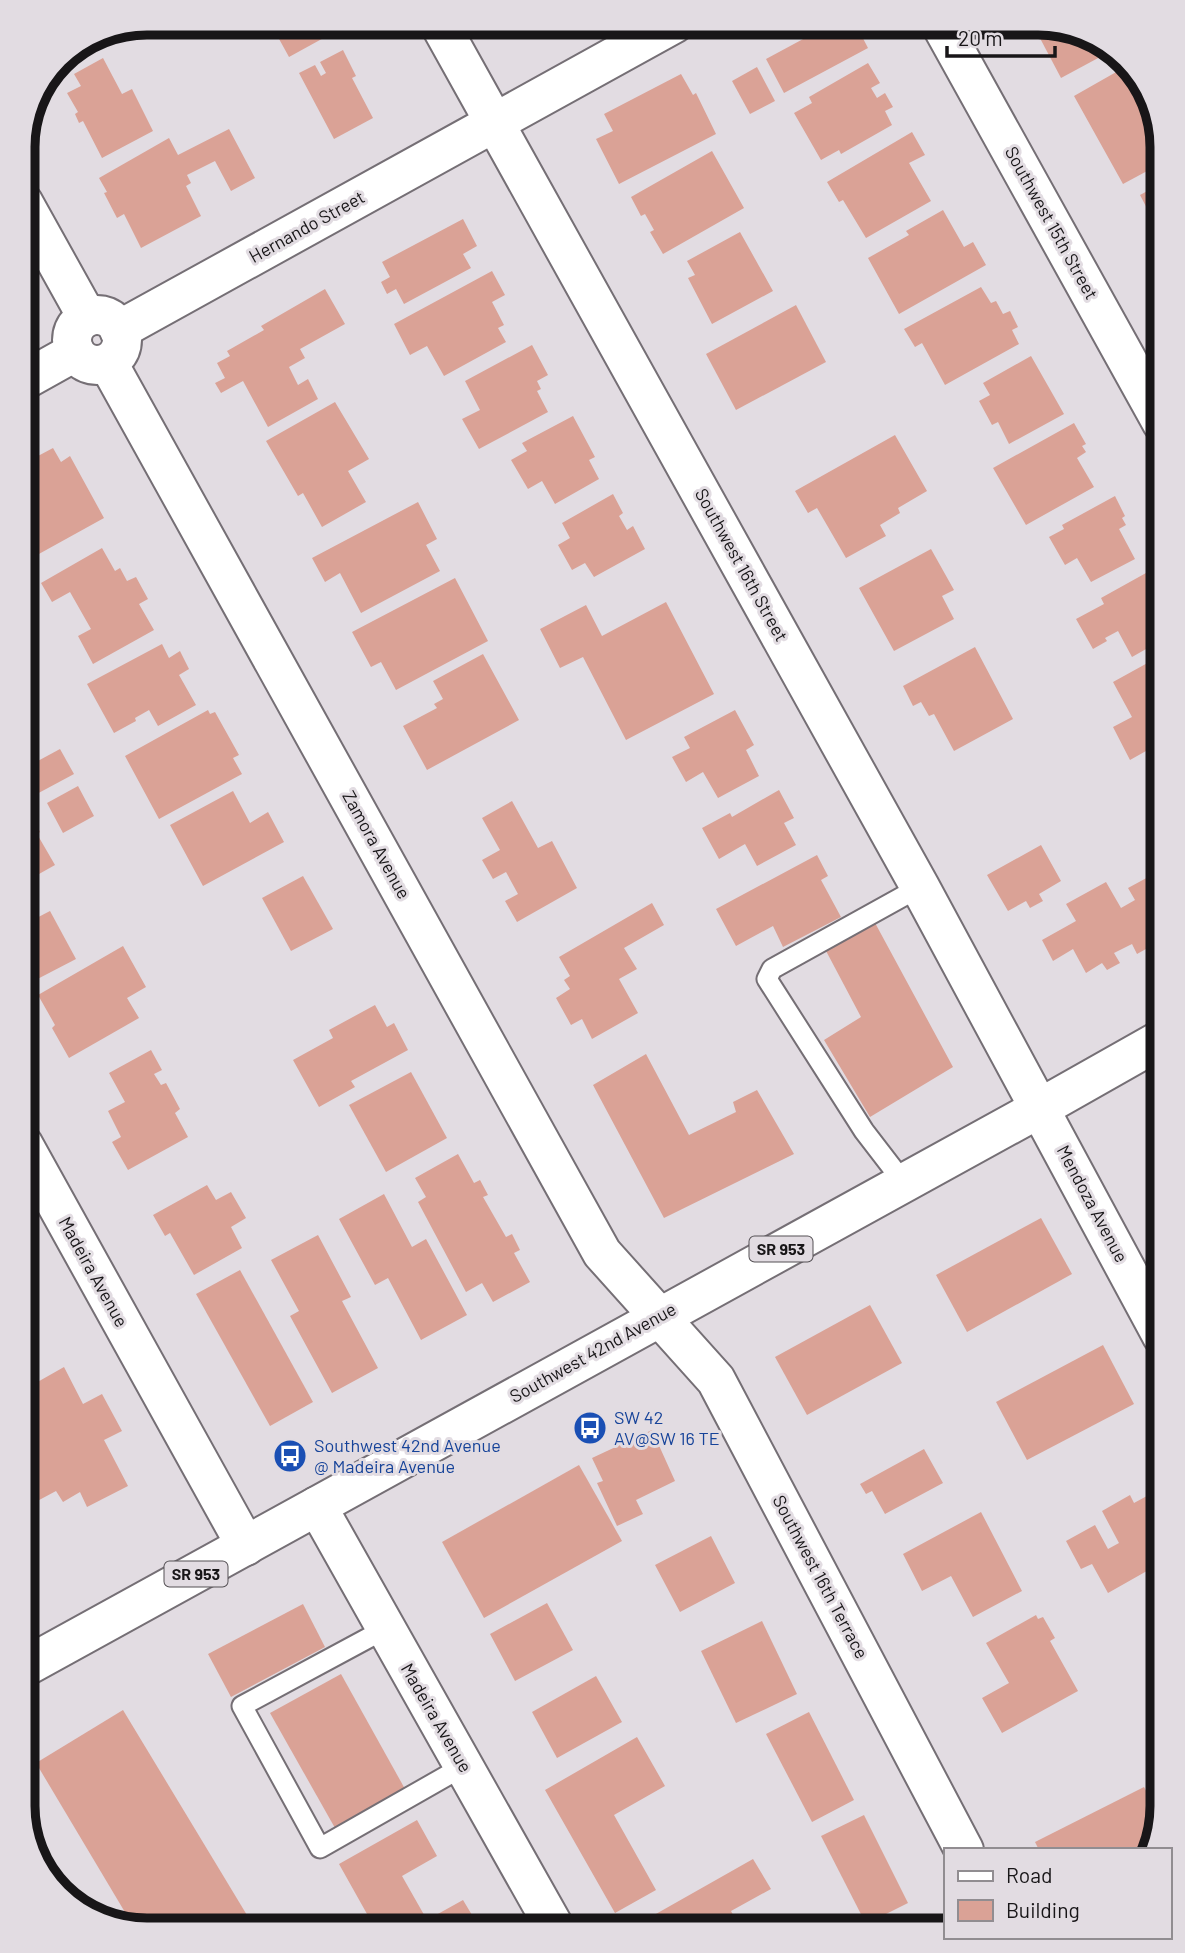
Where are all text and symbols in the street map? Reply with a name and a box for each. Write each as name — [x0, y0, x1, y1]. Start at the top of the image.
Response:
scale bar — [947, 14, 1056, 58]
text: 20 m — [958, 25, 1003, 50]
street label: Southwest 15th Street — [1001, 142, 1103, 303]
street label: Hernando Street — [245, 185, 368, 267]
street label: Southwest 16th Street — [691, 484, 793, 645]
street label: Zamora Avenue — [338, 787, 416, 902]
street label: Mendoza Avenue — [1053, 1141, 1133, 1266]
street label: Madeira Avenue — [55, 1213, 133, 1330]
road number: SR 953 — [750, 1236, 812, 1261]
street label: Southwest 42nd Avenue — [506, 1297, 680, 1407]
place label: SW 42 AV@SW 16 TE — [614, 1406, 720, 1449]
bus stop icon: SW 42 AV@SW 16 TE — [571, 1409, 609, 1447]
place label: Southwest 42nd Avenue @ Madeira Avenue — [314, 1434, 501, 1477]
bus stop icon: Southwest 42nd Avenue @ Madeira Avenue — [271, 1437, 309, 1475]
street label: Southwest 16th Terrace — [768, 1491, 873, 1662]
road number: SR 953 — [164, 1562, 228, 1586]
street label: Madeira Avenue — [397, 1659, 477, 1776]
legend — [944, 1848, 1171, 1939]
text: Road — [1006, 1862, 1052, 1887]
text: Building — [1006, 1897, 1080, 1922]

